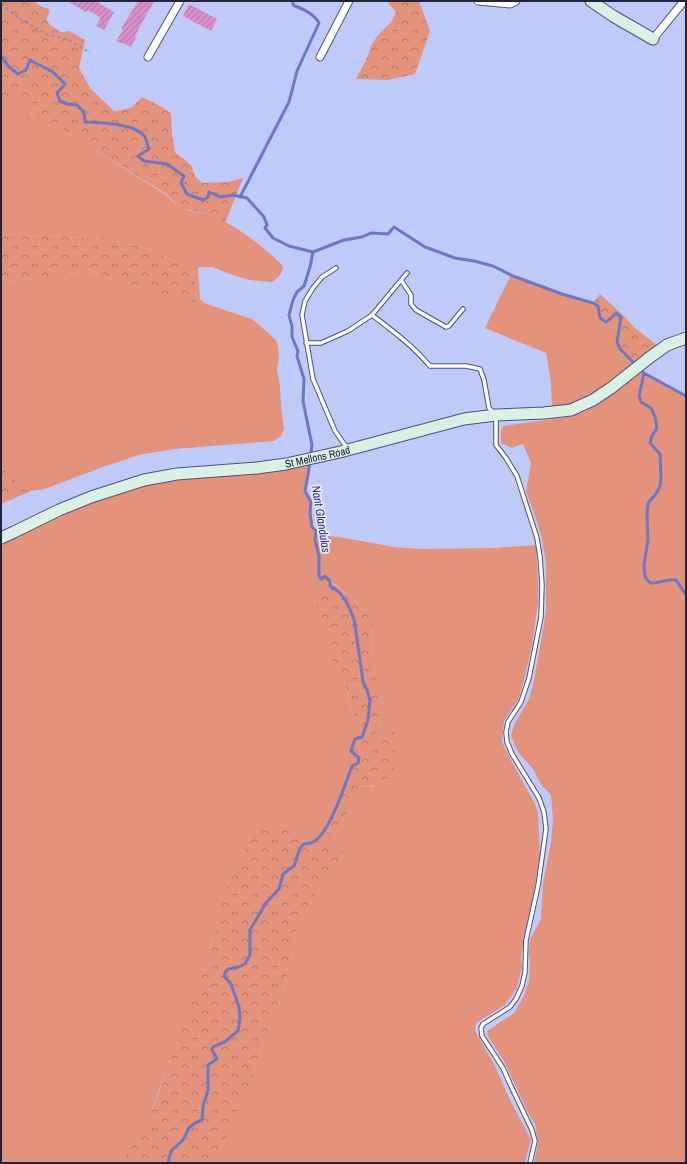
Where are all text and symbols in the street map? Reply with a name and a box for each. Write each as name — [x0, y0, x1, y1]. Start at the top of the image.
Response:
street label: St Mellons Road — [284, 443, 352, 471]
water label: Nant Glandulas — [308, 484, 334, 554]

